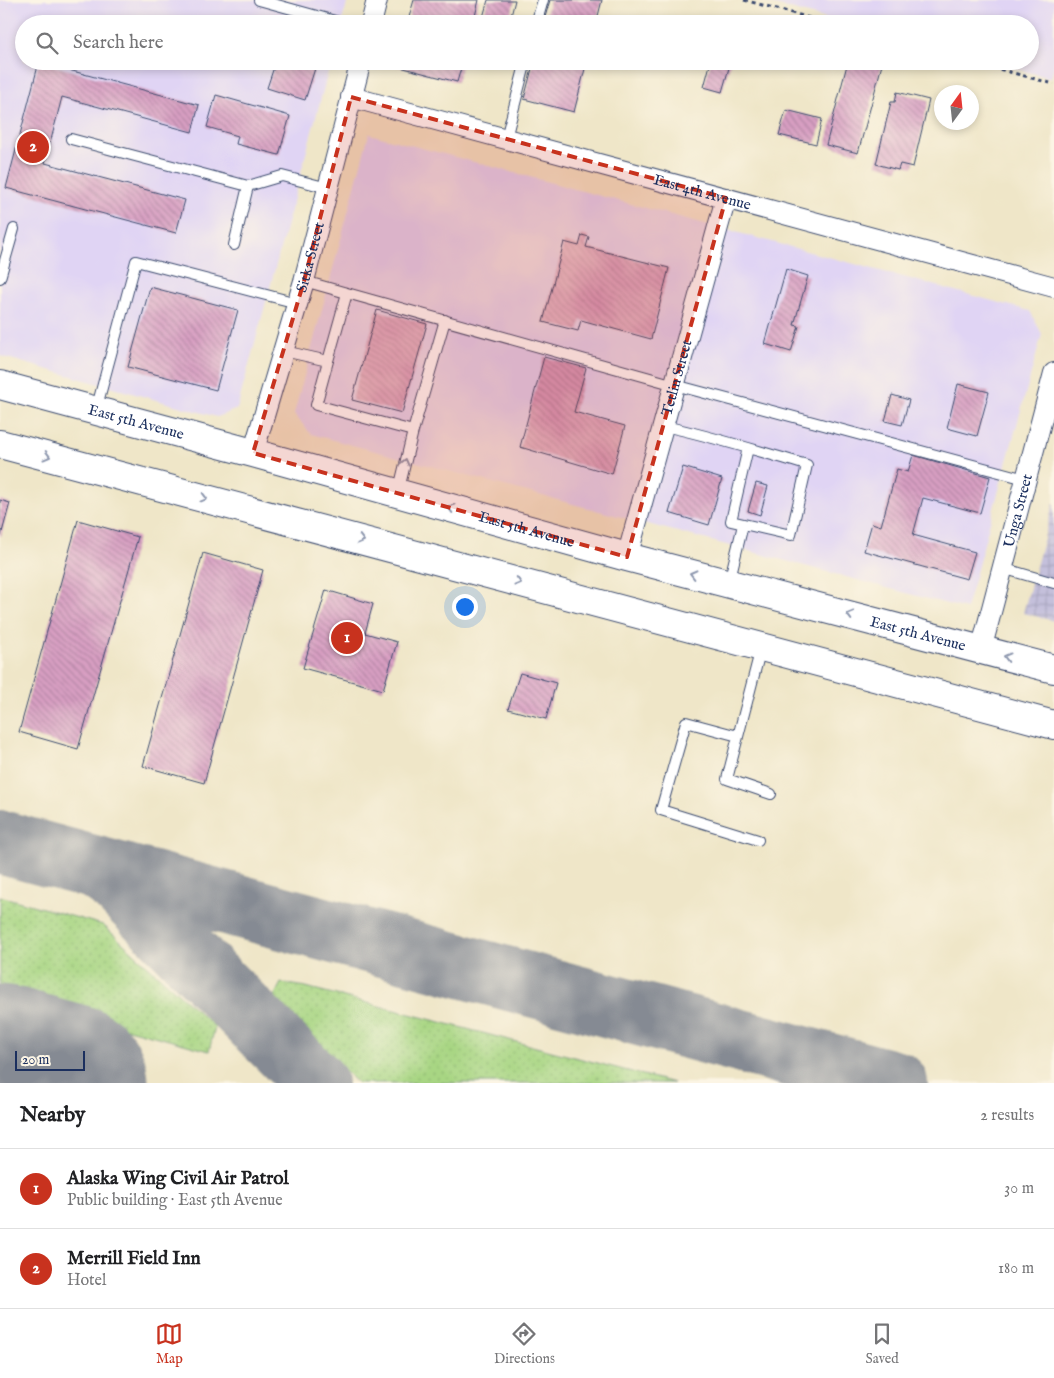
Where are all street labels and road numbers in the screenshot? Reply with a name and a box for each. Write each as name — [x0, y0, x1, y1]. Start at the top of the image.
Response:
street label: East 4th Avenue — [652, 170, 753, 214]
street label: Sitka Street — [292, 220, 328, 295]
street label: Tetlin Street — [657, 337, 696, 418]
street label: East 5th Avenue — [86, 400, 186, 444]
street label: Unga Street — [999, 472, 1037, 550]
street label: East 5th Avenue — [477, 507, 577, 551]
street label: East 5th Avenue — [868, 612, 968, 655]

